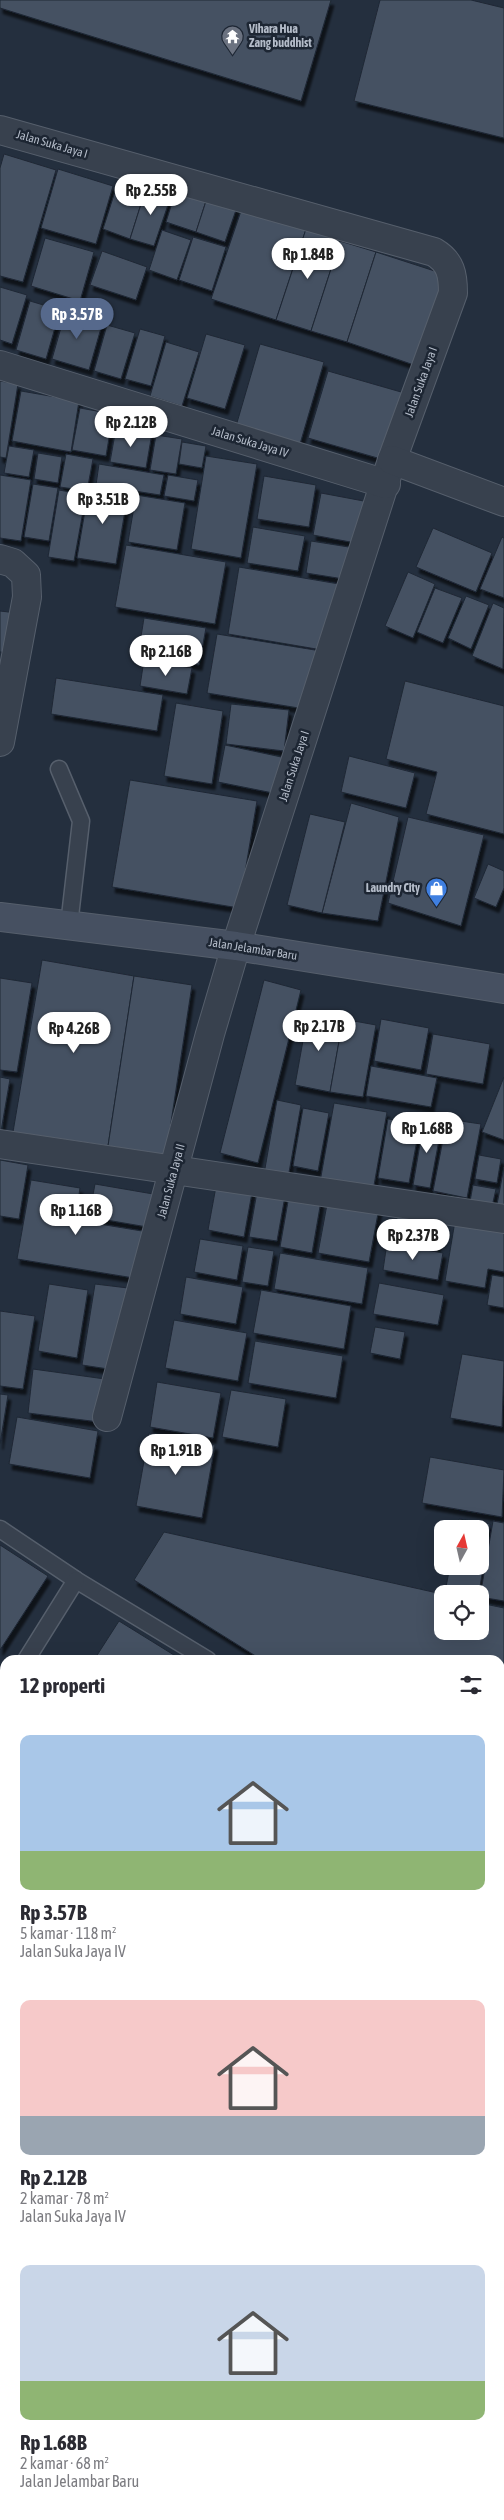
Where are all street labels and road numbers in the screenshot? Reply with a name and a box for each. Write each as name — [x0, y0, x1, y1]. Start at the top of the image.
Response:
street label: Jalan Suka Jaya I — [15, 127, 89, 161]
street label: Jalan Suka Jaya I — [402, 345, 440, 419]
street label: Jalan Suka Jaya IV — [210, 424, 290, 460]
street label: Jalan Suka Jaya I — [276, 729, 312, 803]
street label: Jalan Jelambar Baru — [208, 935, 298, 963]
street label: Jalan Suka Jaya II — [154, 1142, 188, 1220]

